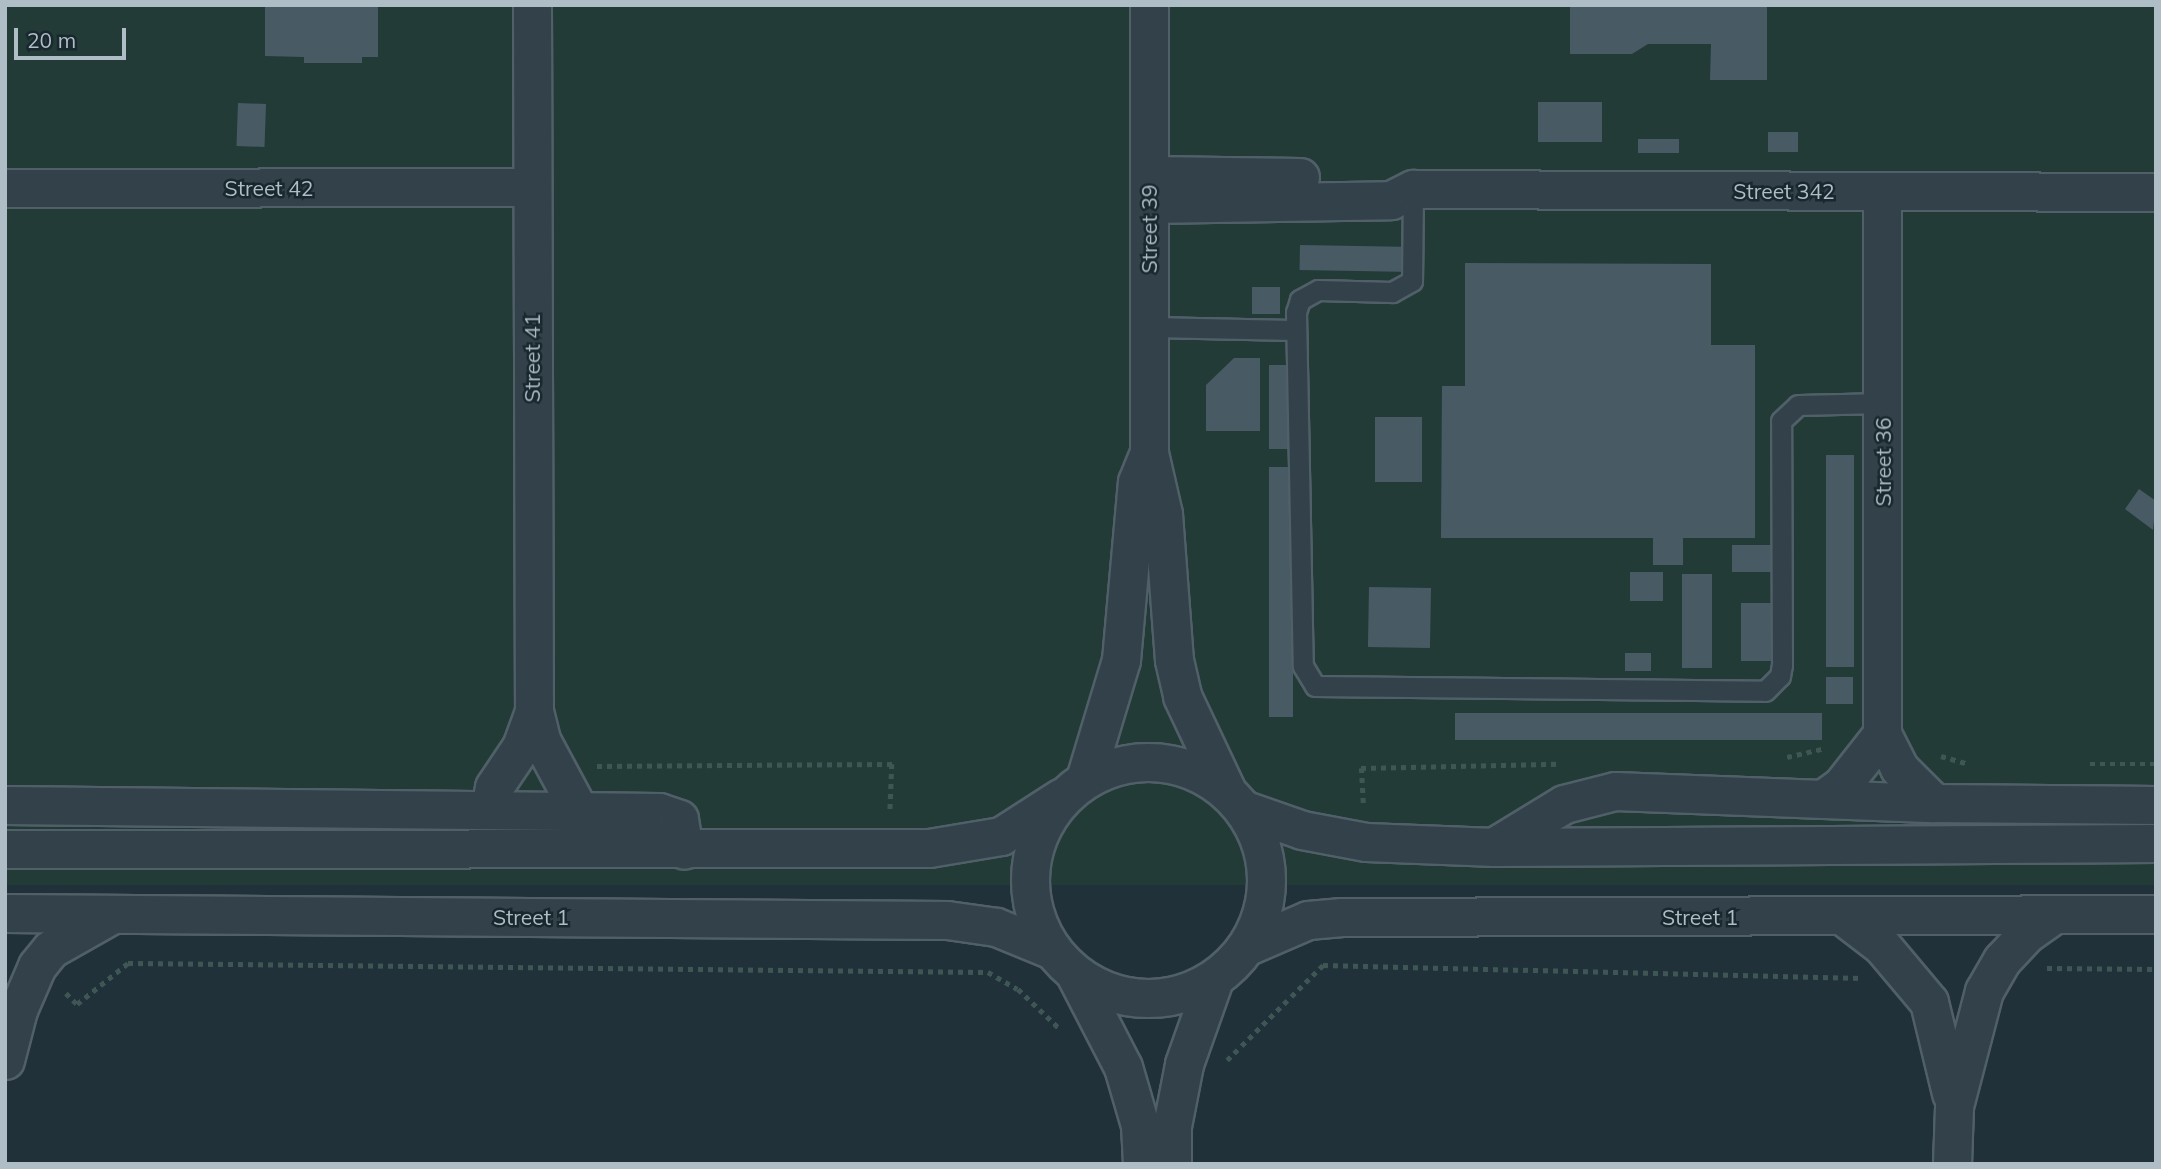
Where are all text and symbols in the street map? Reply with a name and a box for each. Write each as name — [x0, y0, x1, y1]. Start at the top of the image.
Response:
scale bar — [18, 14, 130, 58]
text: 20 m — [27, 27, 76, 53]
street label: Street 42 — [225, 175, 313, 201]
street label: Street 342 — [1733, 178, 1835, 204]
street label: Street 39 — [1136, 185, 1162, 273]
street label: Street 41 — [519, 314, 545, 402]
street label: Street 36 — [1870, 418, 1896, 506]
street label: Street 1 — [493, 904, 569, 930]
street label: Street 1 — [1662, 904, 1738, 930]

